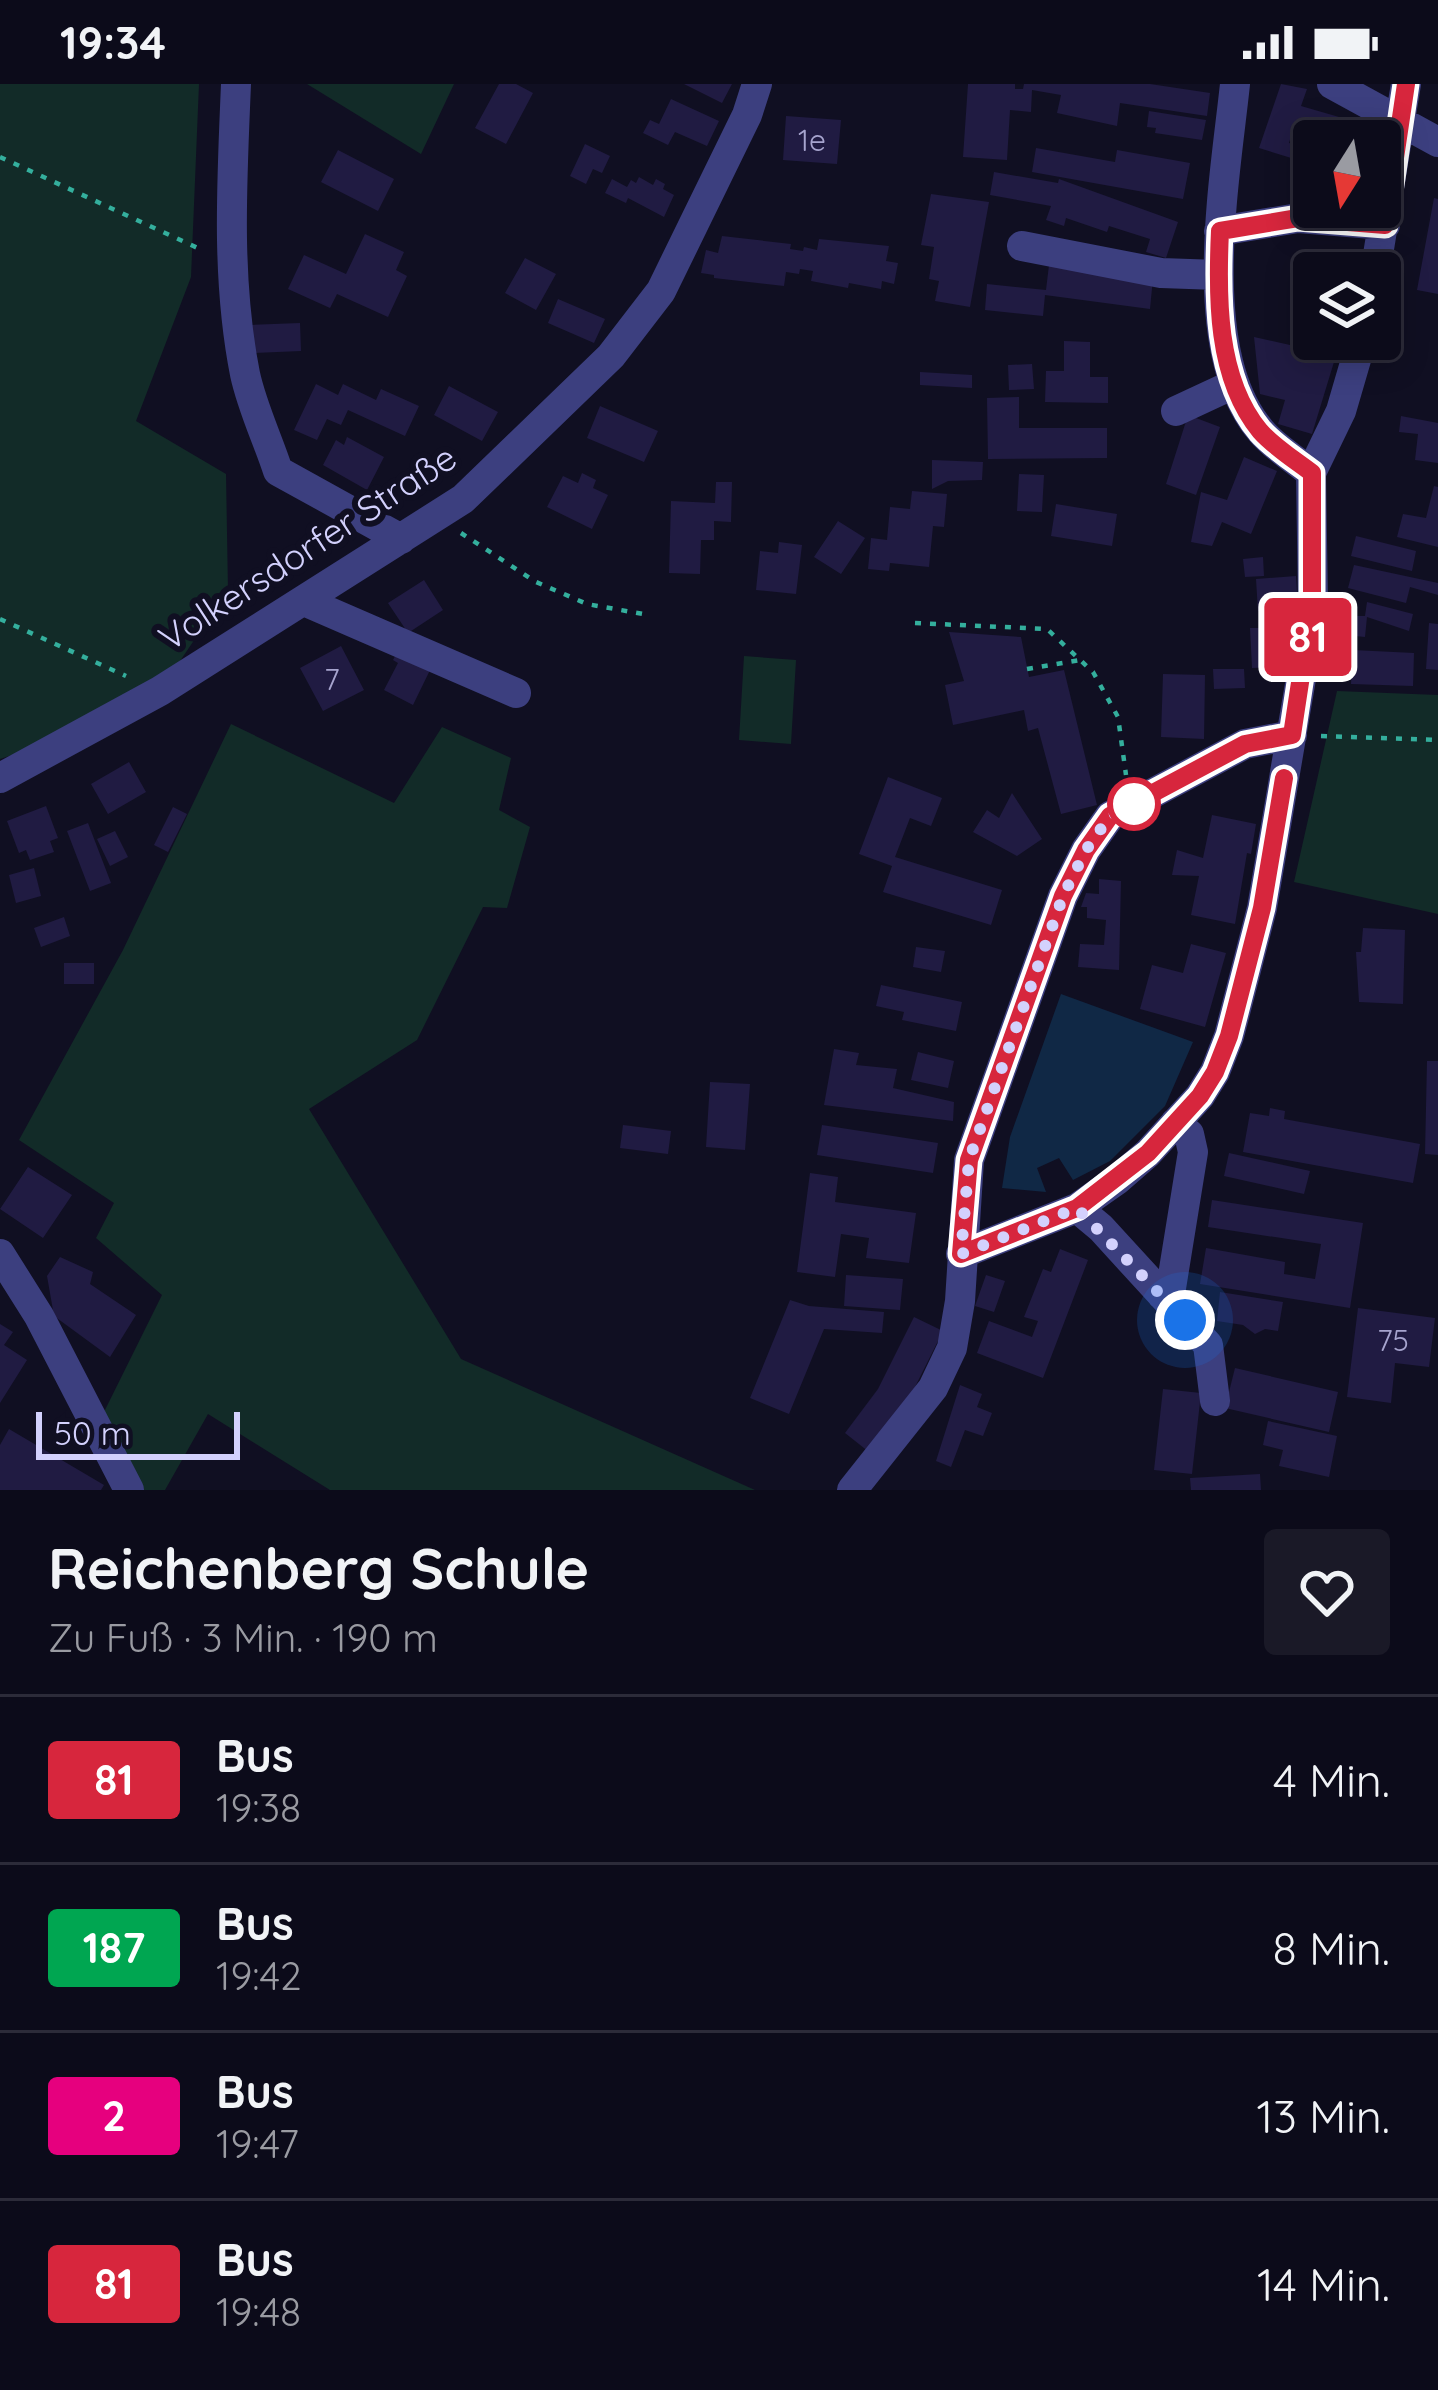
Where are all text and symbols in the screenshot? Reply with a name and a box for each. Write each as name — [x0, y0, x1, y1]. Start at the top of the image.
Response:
text: 19:34 — [60, 14, 166, 70]
north arrow — [1293, 120, 1401, 228]
map controls — [1293, 120, 1401, 360]
house number: 1e — [798, 121, 826, 159]
button: layers — [1293, 252, 1401, 360]
street label: Volkersdorfer Straße — [150, 434, 464, 660]
line badge: 81 — [1254, 598, 1362, 676]
text: 81 — [1288, 610, 1328, 663]
house number: 7 — [324, 660, 340, 698]
unlabelled marker — [1109, 779, 1159, 829]
your location — [1155, 1290, 1215, 1350]
house number: 75 — [1377, 1321, 1409, 1359]
scale bar — [36, 1406, 240, 1459]
text: 50 m — [54, 1412, 131, 1453]
button: heart — [1264, 1529, 1390, 1655]
text: Reichenberg Schule — [48, 1532, 589, 1603]
text: Zu Fuß · 3 Min. · 190 m — [48, 1613, 438, 1662]
text: Bus — [216, 1727, 294, 1783]
text: 4 Min. — [1273, 1752, 1390, 1808]
text: 81 — [94, 1753, 134, 1806]
text: 19:38 — [216, 1783, 301, 1832]
text: Bus — [216, 1895, 294, 1951]
text: 8 Min. — [1272, 1920, 1390, 1976]
text: 187 — [83, 1921, 145, 1974]
text: 19:42 — [216, 1951, 302, 2000]
text: Bus — [216, 2063, 294, 2119]
text: 13 Min. — [1256, 2088, 1390, 2144]
text: 2 — [102, 2089, 126, 2142]
text: 19:47 — [216, 2119, 299, 2168]
text: Bus — [216, 2231, 294, 2287]
text: 14 Min. — [1257, 2256, 1390, 2312]
text: 81 — [94, 2257, 134, 2310]
text: 19:48 — [216, 2287, 301, 2336]

